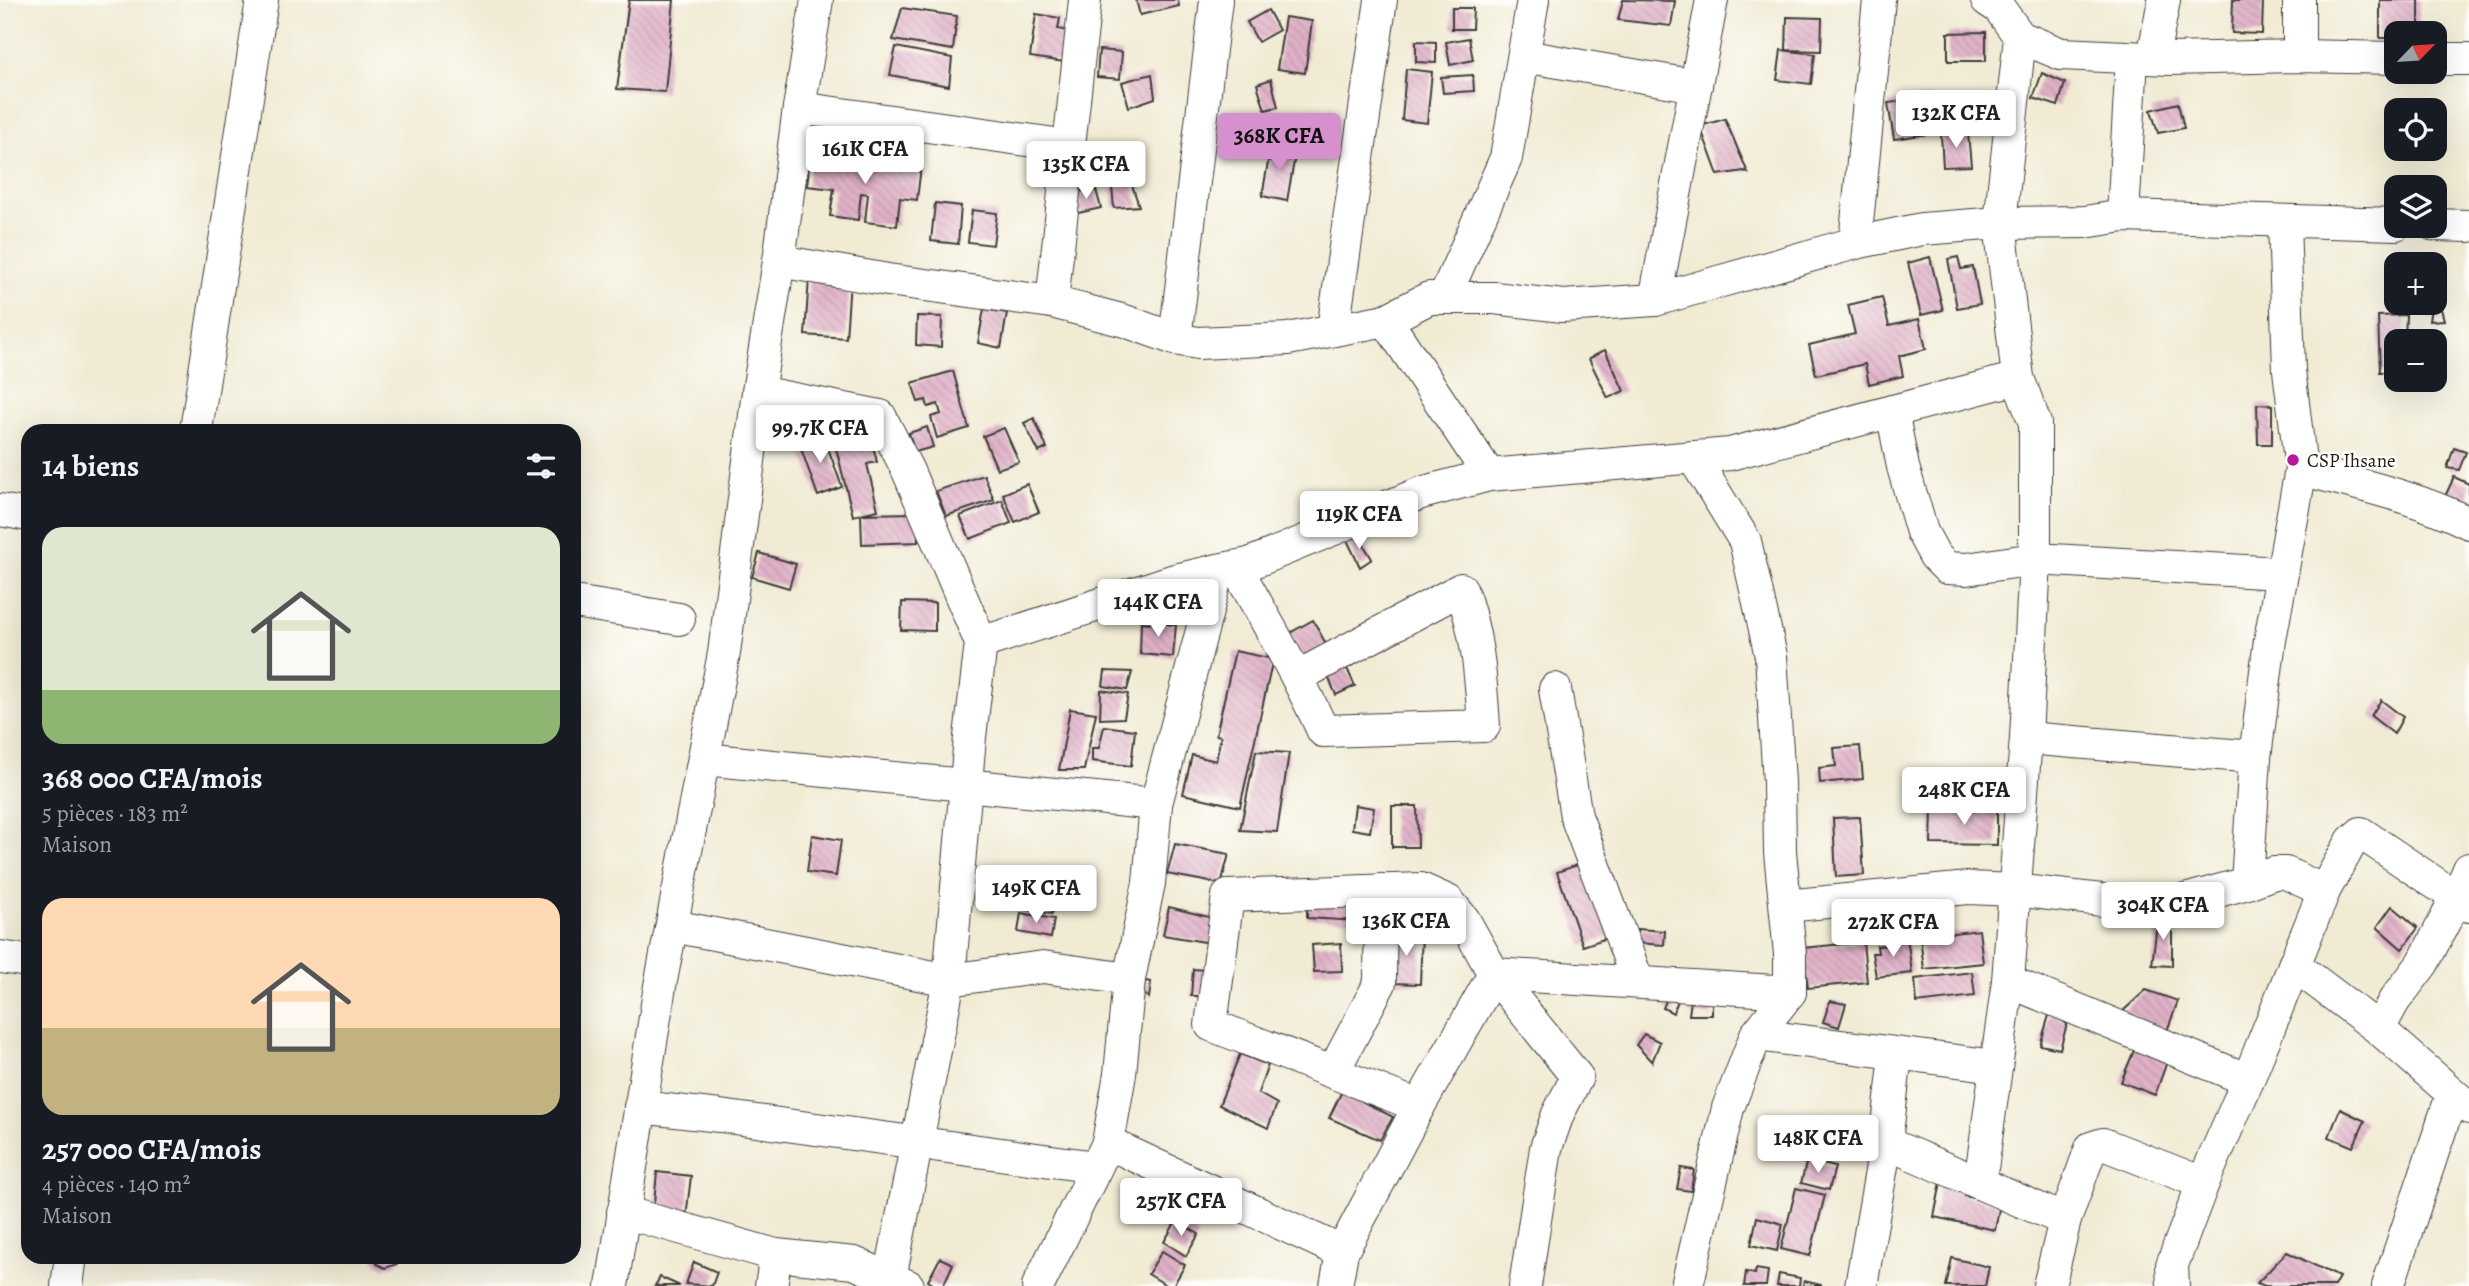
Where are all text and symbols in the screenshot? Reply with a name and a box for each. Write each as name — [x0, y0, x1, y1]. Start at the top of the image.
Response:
north arrow — [2384, 21, 2446, 84]
map controls — [2384, 21, 2447, 392]
pin: 132K CFA — [1884, 90, 2028, 150]
text: 132K CFA — [1912, 97, 2000, 128]
button: locate — [2384, 98, 2447, 161]
pin: 368K CFA — [1207, 114, 1351, 173]
text: 368K CFA — [1234, 120, 1324, 151]
pin: 161K CFA — [793, 127, 937, 186]
text: 161K CFA — [822, 133, 908, 164]
pin: 135K CFA — [1014, 142, 1158, 201]
text: 135K CFA — [1043, 148, 1129, 179]
button: layers — [2384, 175, 2447, 238]
button: + — [2384, 252, 2447, 315]
button: − — [2384, 329, 2447, 392]
pin: 99.7K CFA — [740, 406, 900, 465]
text: 99.7K CFA — [772, 412, 868, 443]
text: 14 biens — [42, 446, 139, 486]
icon: filters — [522, 447, 560, 485]
place label: CSP Ihsane — [2307, 448, 2396, 474]
marker: CSP Ihsane — [2285, 452, 2301, 468]
pin: 119K CFA — [1287, 491, 1431, 551]
text: 119K CFA — [1316, 498, 1402, 529]
icon: home — [238, 573, 364, 699]
pin: 144K CFA — [1086, 580, 1230, 639]
text: 144K CFA — [1114, 586, 1202, 617]
text: 368 000 CFA/mois — [42, 758, 263, 798]
pin: 248K CFA — [1892, 768, 2036, 827]
text: 248K CFA — [1918, 774, 2010, 805]
text: 5 pièces · 183 m² — [42, 798, 188, 829]
text: Maison — [42, 829, 112, 860]
pin: 149K CFA — [964, 866, 1108, 925]
text: 149K CFA — [992, 872, 1080, 903]
pin: 304K CFA — [2091, 883, 2235, 942]
text: 304K CFA — [2117, 889, 2209, 920]
pin: 136K CFA — [1334, 898, 1478, 958]
pin: 272K CFA — [1821, 900, 1965, 959]
text: 136K CFA — [1362, 905, 1450, 936]
text: 272K CFA — [1847, 906, 1939, 937]
icon: home — [238, 944, 364, 1070]
pin: 148K CFA — [1746, 1116, 1890, 1175]
text: 148K CFA — [1773, 1122, 1863, 1153]
text: 257 000 CFA/mois — [42, 1129, 261, 1169]
text: 4 pièces · 140 m² — [42, 1169, 190, 1200]
pin: 257K CFA — [1109, 1178, 1253, 1238]
text: 257K CFA — [1136, 1185, 1226, 1216]
text: Maison — [42, 1200, 112, 1231]

